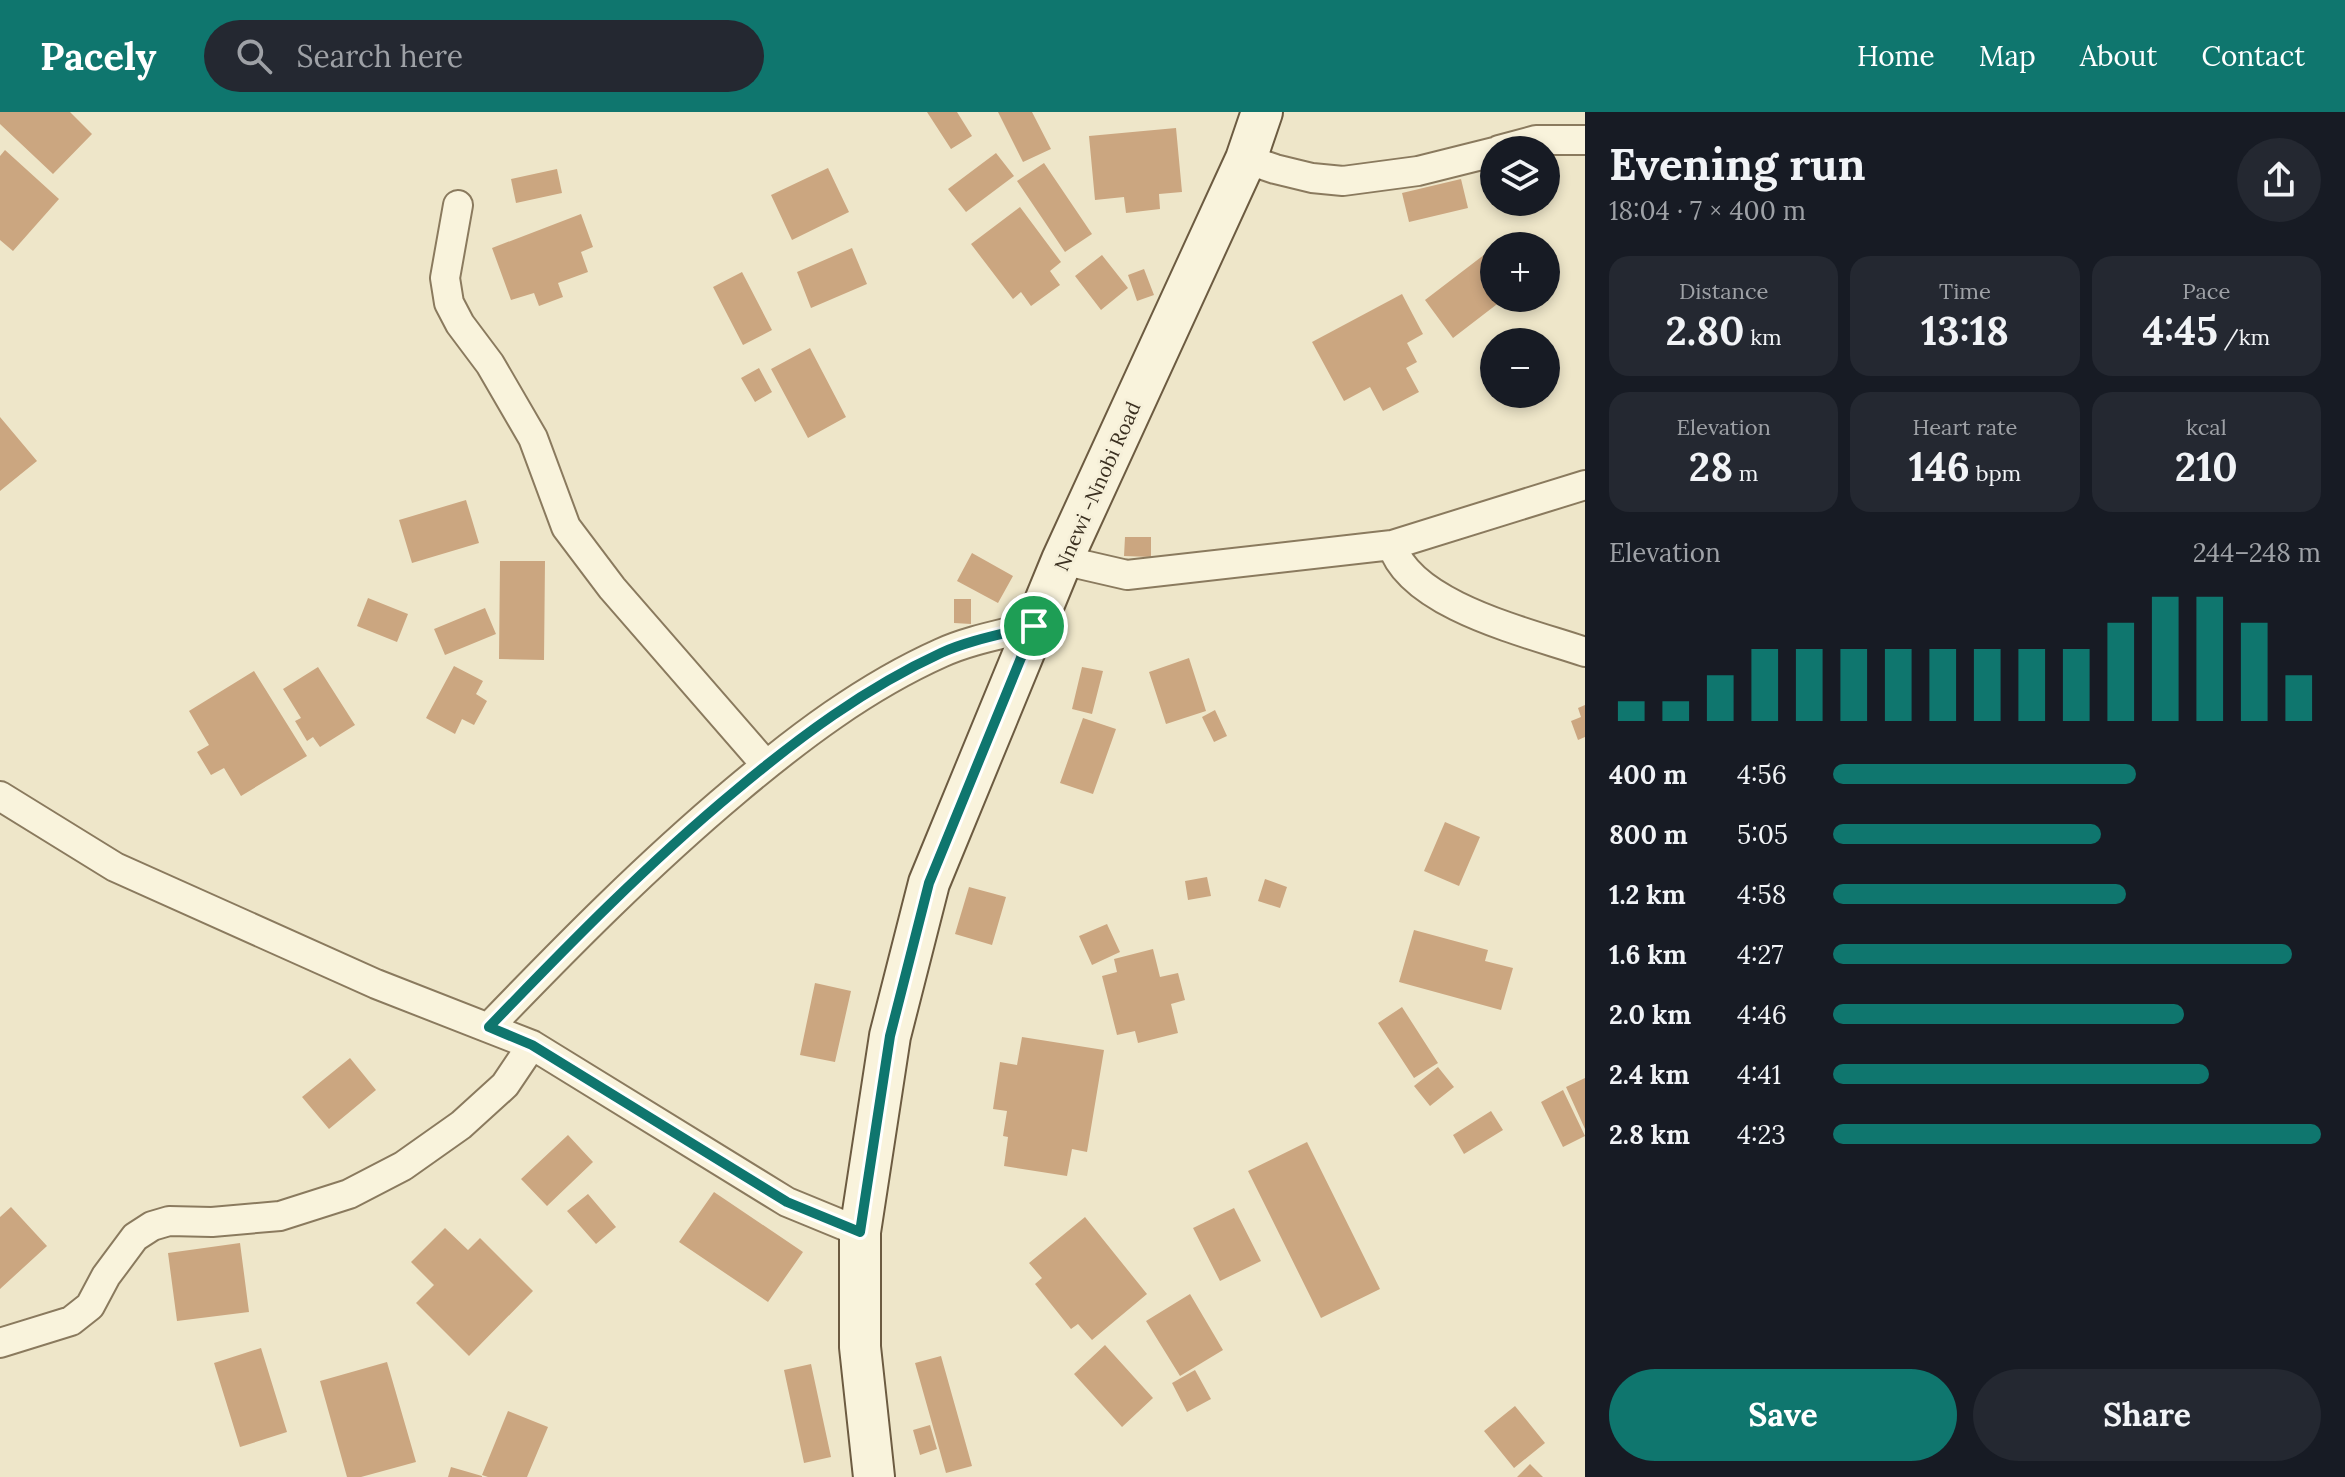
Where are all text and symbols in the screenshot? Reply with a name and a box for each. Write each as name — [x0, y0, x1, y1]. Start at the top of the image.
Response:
search box — [204, 20, 764, 92]
text: Pacely — [40, 32, 156, 80]
icon: search — [232, 34, 276, 78]
text: Search here — [296, 37, 463, 75]
text: Home — [1857, 38, 1935, 74]
text: Map — [1979, 38, 2036, 74]
text: About — [2080, 38, 2157, 74]
text: Contact — [2201, 38, 2305, 74]
map controls — [1480, 136, 1560, 408]
button: layers — [1480, 136, 1560, 216]
text: Evening run — [1609, 136, 1866, 192]
button: share — [2237, 138, 2321, 222]
text: 18:04 · 7 × 400 m — [1609, 194, 1806, 227]
button: + — [1480, 232, 1560, 312]
text: Distance — [1679, 277, 1768, 305]
text: Time — [1939, 277, 1991, 305]
text: Pace — [2182, 277, 2230, 305]
text: 2.80 — [1666, 305, 1745, 356]
text: 13:18 — [1921, 305, 2009, 356]
text: 4:45 — [2142, 305, 2218, 356]
text: km — [1745, 323, 1782, 351]
text: /km — [2218, 323, 2270, 351]
button: − — [1480, 328, 1560, 408]
street label: Nnewi -Nnobi Road — [1048, 398, 1146, 574]
text: Elevation — [1676, 413, 1771, 441]
text: Heart rate — [1913, 413, 2017, 441]
text: kcal — [2186, 413, 2227, 441]
text: 28 — [1689, 441, 1733, 492]
text: 146 — [1909, 441, 1970, 492]
text: 210 — [2175, 441, 2238, 492]
text: m — [1733, 459, 1759, 487]
text: bpm — [1970, 459, 2021, 487]
text: Elevation — [1609, 536, 1721, 569]
text: 244–248 m — [2193, 536, 2321, 569]
pin — [1000, 592, 1068, 660]
icon: arrive — [1012, 604, 1056, 648]
text: 400 m — [1609, 758, 1687, 791]
text: 4:56 — [1737, 758, 1787, 791]
text: 800 m — [1609, 818, 1688, 851]
text: 5:05 — [1737, 818, 1788, 851]
text: 1.2 km — [1609, 878, 1686, 911]
text: 4:58 — [1737, 878, 1786, 911]
text: 1.6 km — [1609, 938, 1687, 971]
text: 4:27 — [1737, 938, 1784, 971]
text: 2.0 km — [1609, 998, 1691, 1031]
text: 4:46 — [1737, 998, 1787, 1031]
text: 2.4 km — [1609, 1058, 1689, 1091]
text: 4:41 — [1737, 1058, 1781, 1091]
text: 2.8 km — [1609, 1118, 1690, 1151]
text: 4:23 — [1737, 1118, 1786, 1151]
button: Save — [1609, 1369, 1957, 1461]
button: Share — [1973, 1369, 2321, 1461]

